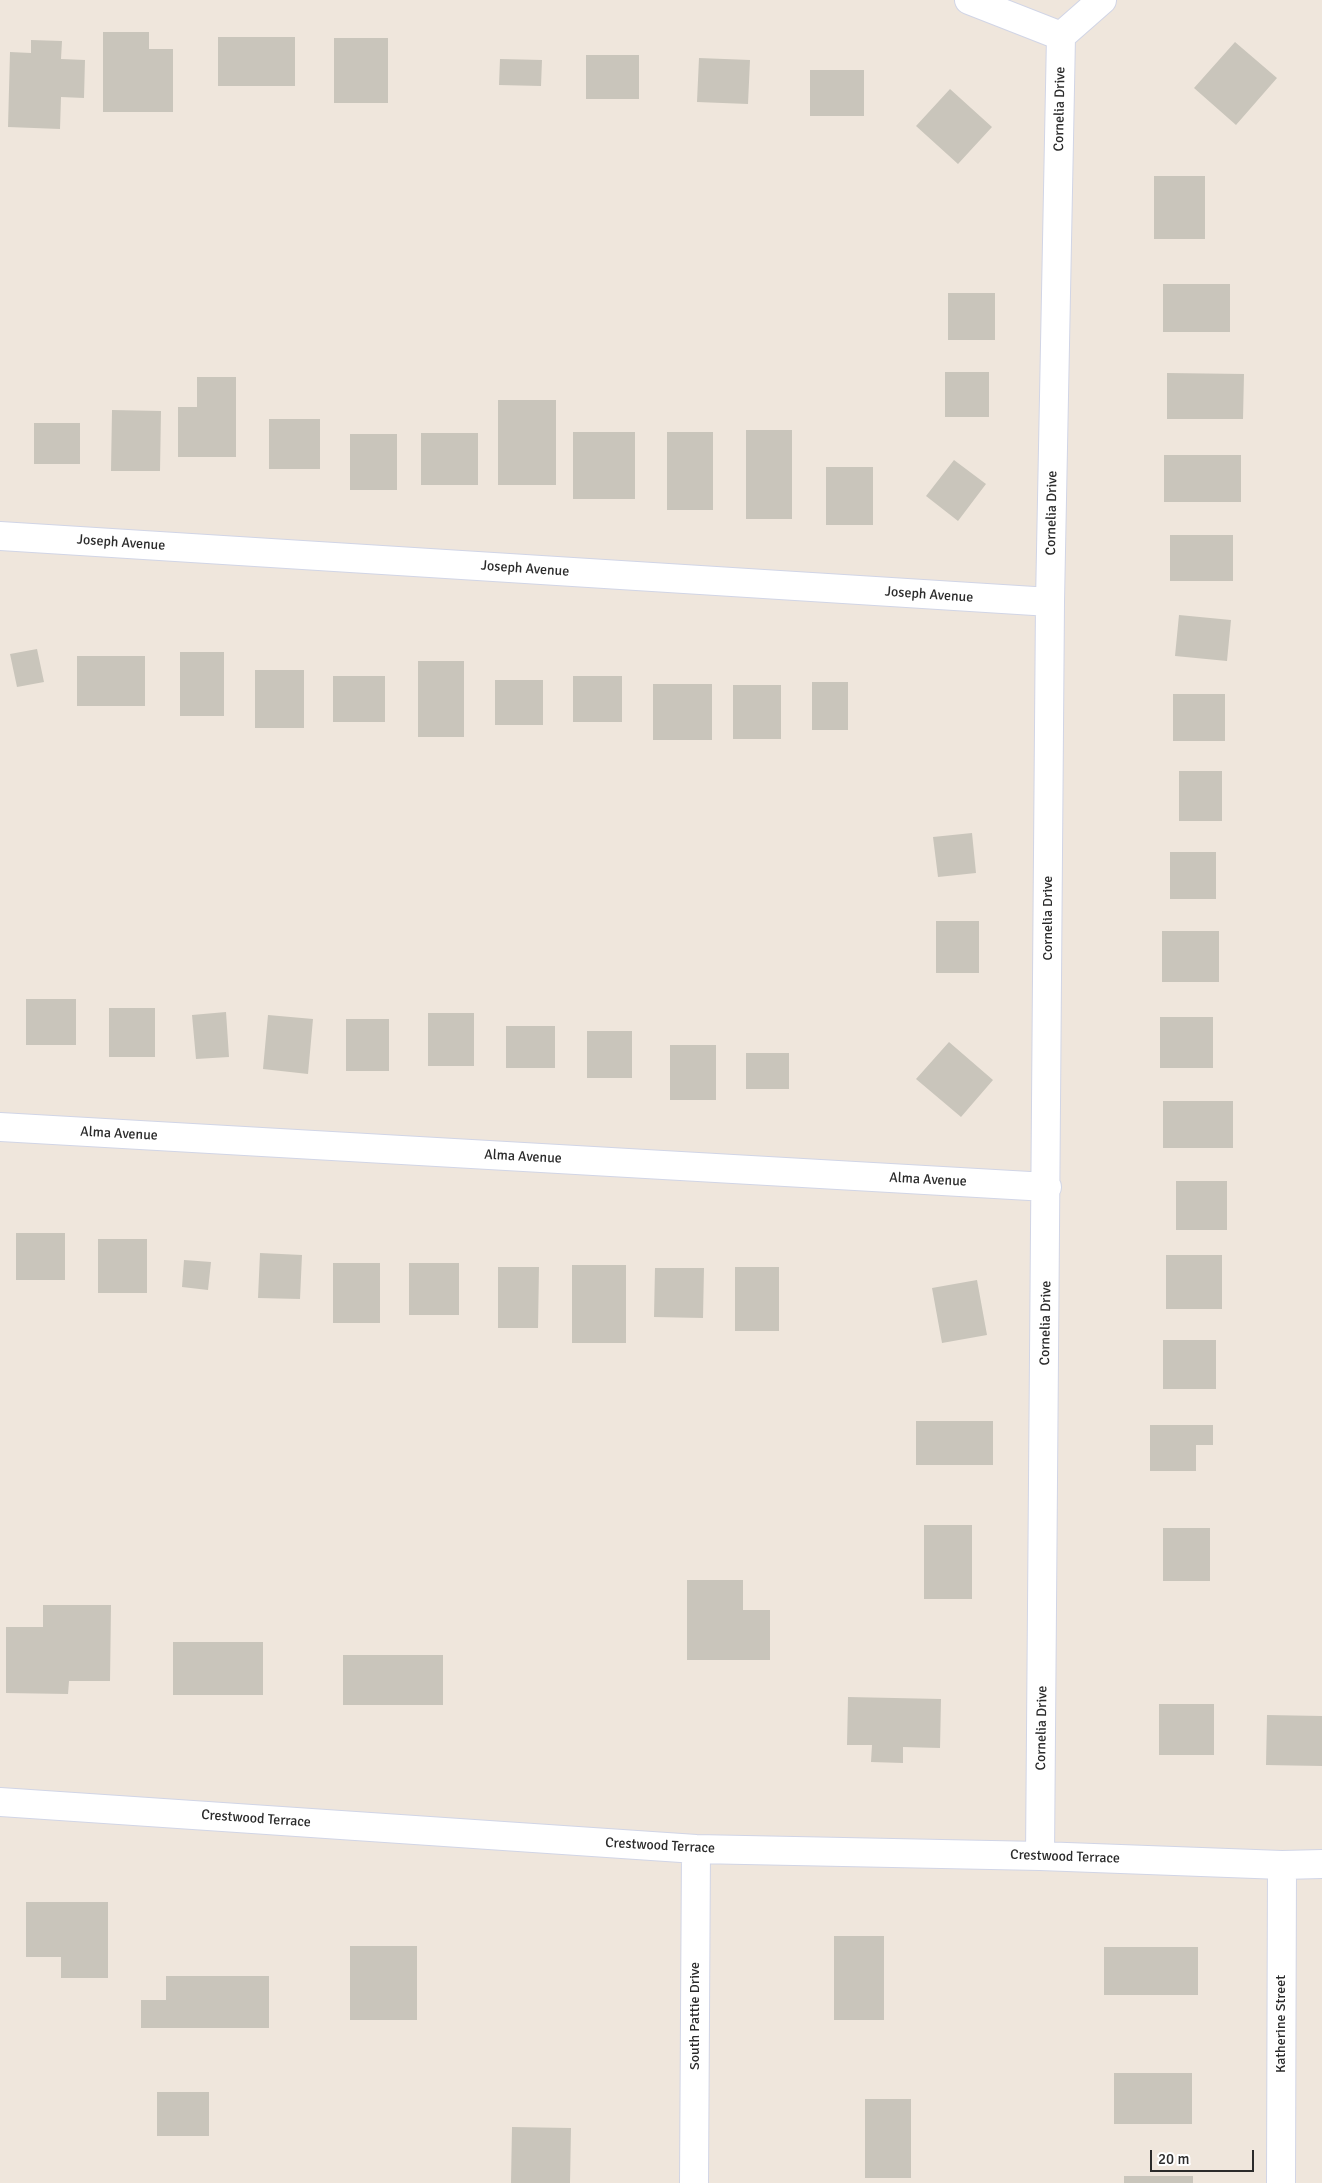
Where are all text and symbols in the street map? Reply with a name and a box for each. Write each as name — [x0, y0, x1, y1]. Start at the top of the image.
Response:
street label: Cornelia Drive — [1051, 66, 1069, 152]
street label: Cornelia Drive — [1043, 470, 1061, 556]
street label: Joseph Avenue — [76, 532, 166, 554]
street label: Joseph Avenue — [480, 558, 570, 580]
street label: Joseph Avenue — [884, 584, 974, 606]
street label: Cornelia Drive — [1040, 876, 1056, 960]
street label: Alma Avenue — [80, 1124, 158, 1144]
street label: Alma Avenue — [484, 1147, 562, 1167]
street label: Alma Avenue — [889, 1170, 967, 1190]
street label: Cornelia Drive — [1037, 1280, 1055, 1366]
street label: Cornelia Drive — [1033, 1685, 1051, 1771]
street label: Crestwood Terrace — [201, 1807, 311, 1831]
street label: Crestwood Terrace — [605, 1835, 715, 1857]
street label: Crestwood Terrace — [1010, 1847, 1120, 1867]
street label: South Pattie Drive — [687, 1962, 703, 2070]
street label: Katherine Street — [1273, 1975, 1289, 2073]
scale bar — [1152, 2140, 1256, 2172]
text: 20 m — [1158, 2150, 1189, 2168]

